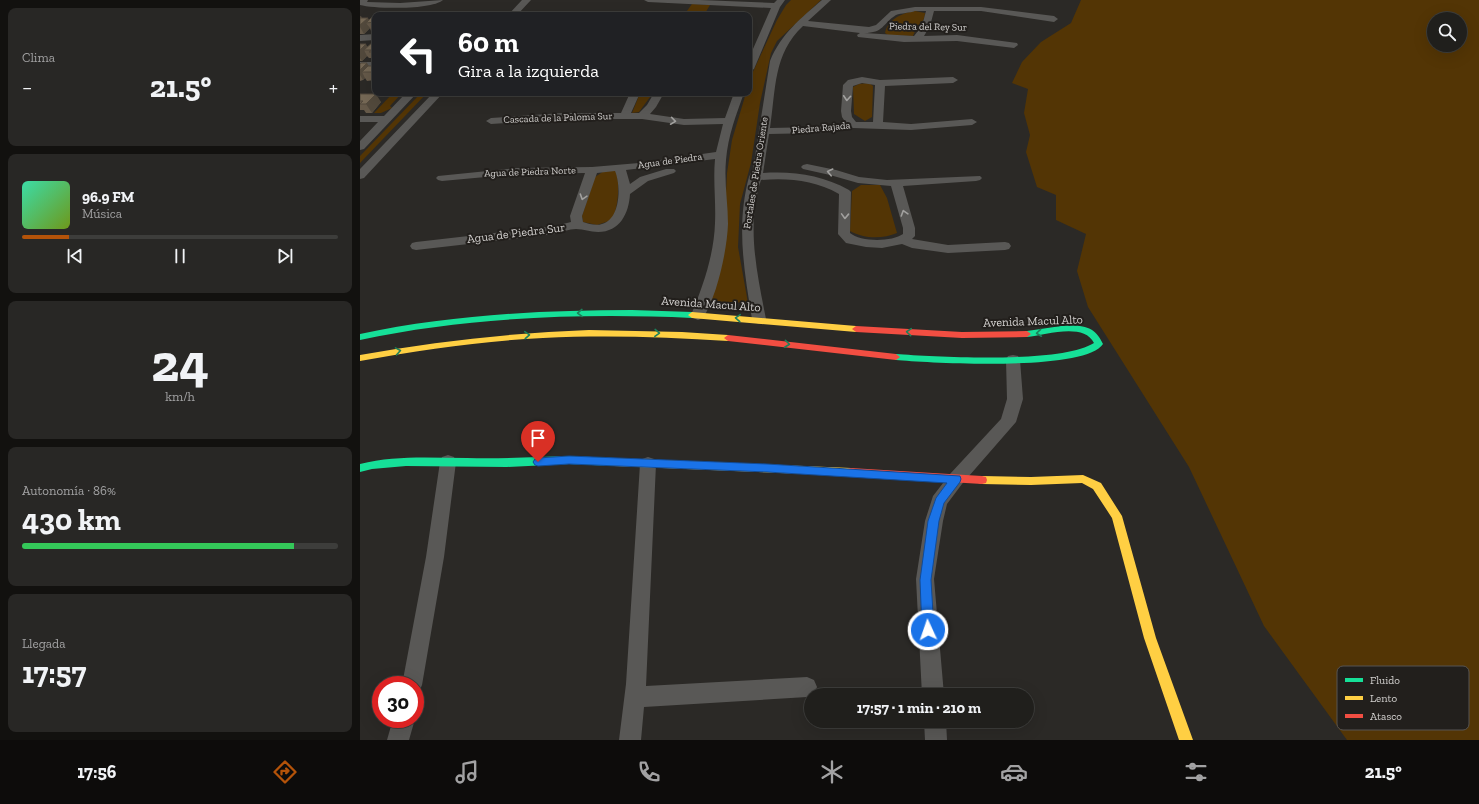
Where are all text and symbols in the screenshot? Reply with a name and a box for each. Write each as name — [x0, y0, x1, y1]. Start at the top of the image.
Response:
map controls — [1427, 12, 1467, 52]
button: search — [1427, 12, 1467, 52]
street label: Piedra del Rey Sur — [889, 20, 967, 34]
text: 60 m — [458, 26, 519, 59]
icon: left — [392, 28, 444, 80]
text: Clima — [22, 50, 55, 65]
text: Gira a la izquierda — [458, 60, 599, 82]
text: 21.5° — [150, 69, 211, 105]
text: − — [22, 74, 32, 101]
text: + — [329, 74, 338, 101]
one-way arrow — [842, 95, 851, 101]
street label: Cascada de la Paloma Sur — [503, 110, 613, 126]
one-way arrow — [670, 116, 676, 125]
street label: Portales de Piedra Oriente — [741, 116, 771, 230]
street label: Piedra Rajada — [791, 119, 851, 137]
street label: Agua de Piedra — [637, 151, 703, 171]
street label: Agua de Piedra Norte — [484, 164, 576, 180]
one-way arrow — [827, 169, 833, 177]
text: 96.9 FM — [82, 188, 134, 206]
one-way arrow — [579, 194, 587, 201]
text: Música — [82, 206, 122, 221]
one-way arrow — [900, 210, 909, 217]
one-way arrow — [840, 213, 849, 219]
street label: Agua de Piedra Sur — [466, 220, 566, 246]
icon: previous — [64, 245, 86, 267]
icon: pause — [169, 245, 191, 267]
icon: next — [274, 245, 296, 267]
street label: Avenida Macul Alto — [661, 294, 761, 314]
one-way arrow — [577, 309, 583, 317]
street label: Avenida Macul Alto — [983, 312, 1083, 330]
one-way arrow — [735, 313, 741, 322]
one-way arrow — [906, 328, 912, 337]
one-way arrow — [1036, 328, 1042, 337]
one-way arrow — [654, 329, 660, 337]
one-way arrow — [524, 330, 530, 339]
text: 24 — [151, 332, 209, 394]
one-way arrow — [784, 340, 790, 349]
one-way arrow — [395, 347, 401, 355]
text: km/h — [165, 389, 195, 404]
pin — [521, 421, 555, 462]
icon: arrive — [527, 427, 549, 449]
text: Autonomía · 86% — [22, 483, 116, 498]
text: 430 km — [22, 502, 121, 538]
position arrow — [907, 609, 949, 651]
text: Llegada — [22, 636, 65, 651]
text: 17:57 — [22, 655, 86, 691]
legend — [1337, 666, 1469, 730]
text: Fluido — [1370, 674, 1400, 687]
speed limit sign: 30 — [372, 676, 424, 728]
text: Lento — [1370, 692, 1398, 705]
text: 17:57 · 1 min · 210 m — [857, 699, 981, 717]
text: Atasco — [1370, 710, 1402, 723]
icon: directions — [271, 758, 299, 786]
icon: music — [453, 758, 481, 786]
icon: phone — [635, 758, 663, 786]
icon: climate — [818, 758, 846, 786]
icon: car — [1000, 758, 1028, 786]
icon: filters — [1182, 758, 1210, 786]
text: 17:56 — [77, 761, 117, 783]
text: 21.5° — [1365, 761, 1402, 783]

